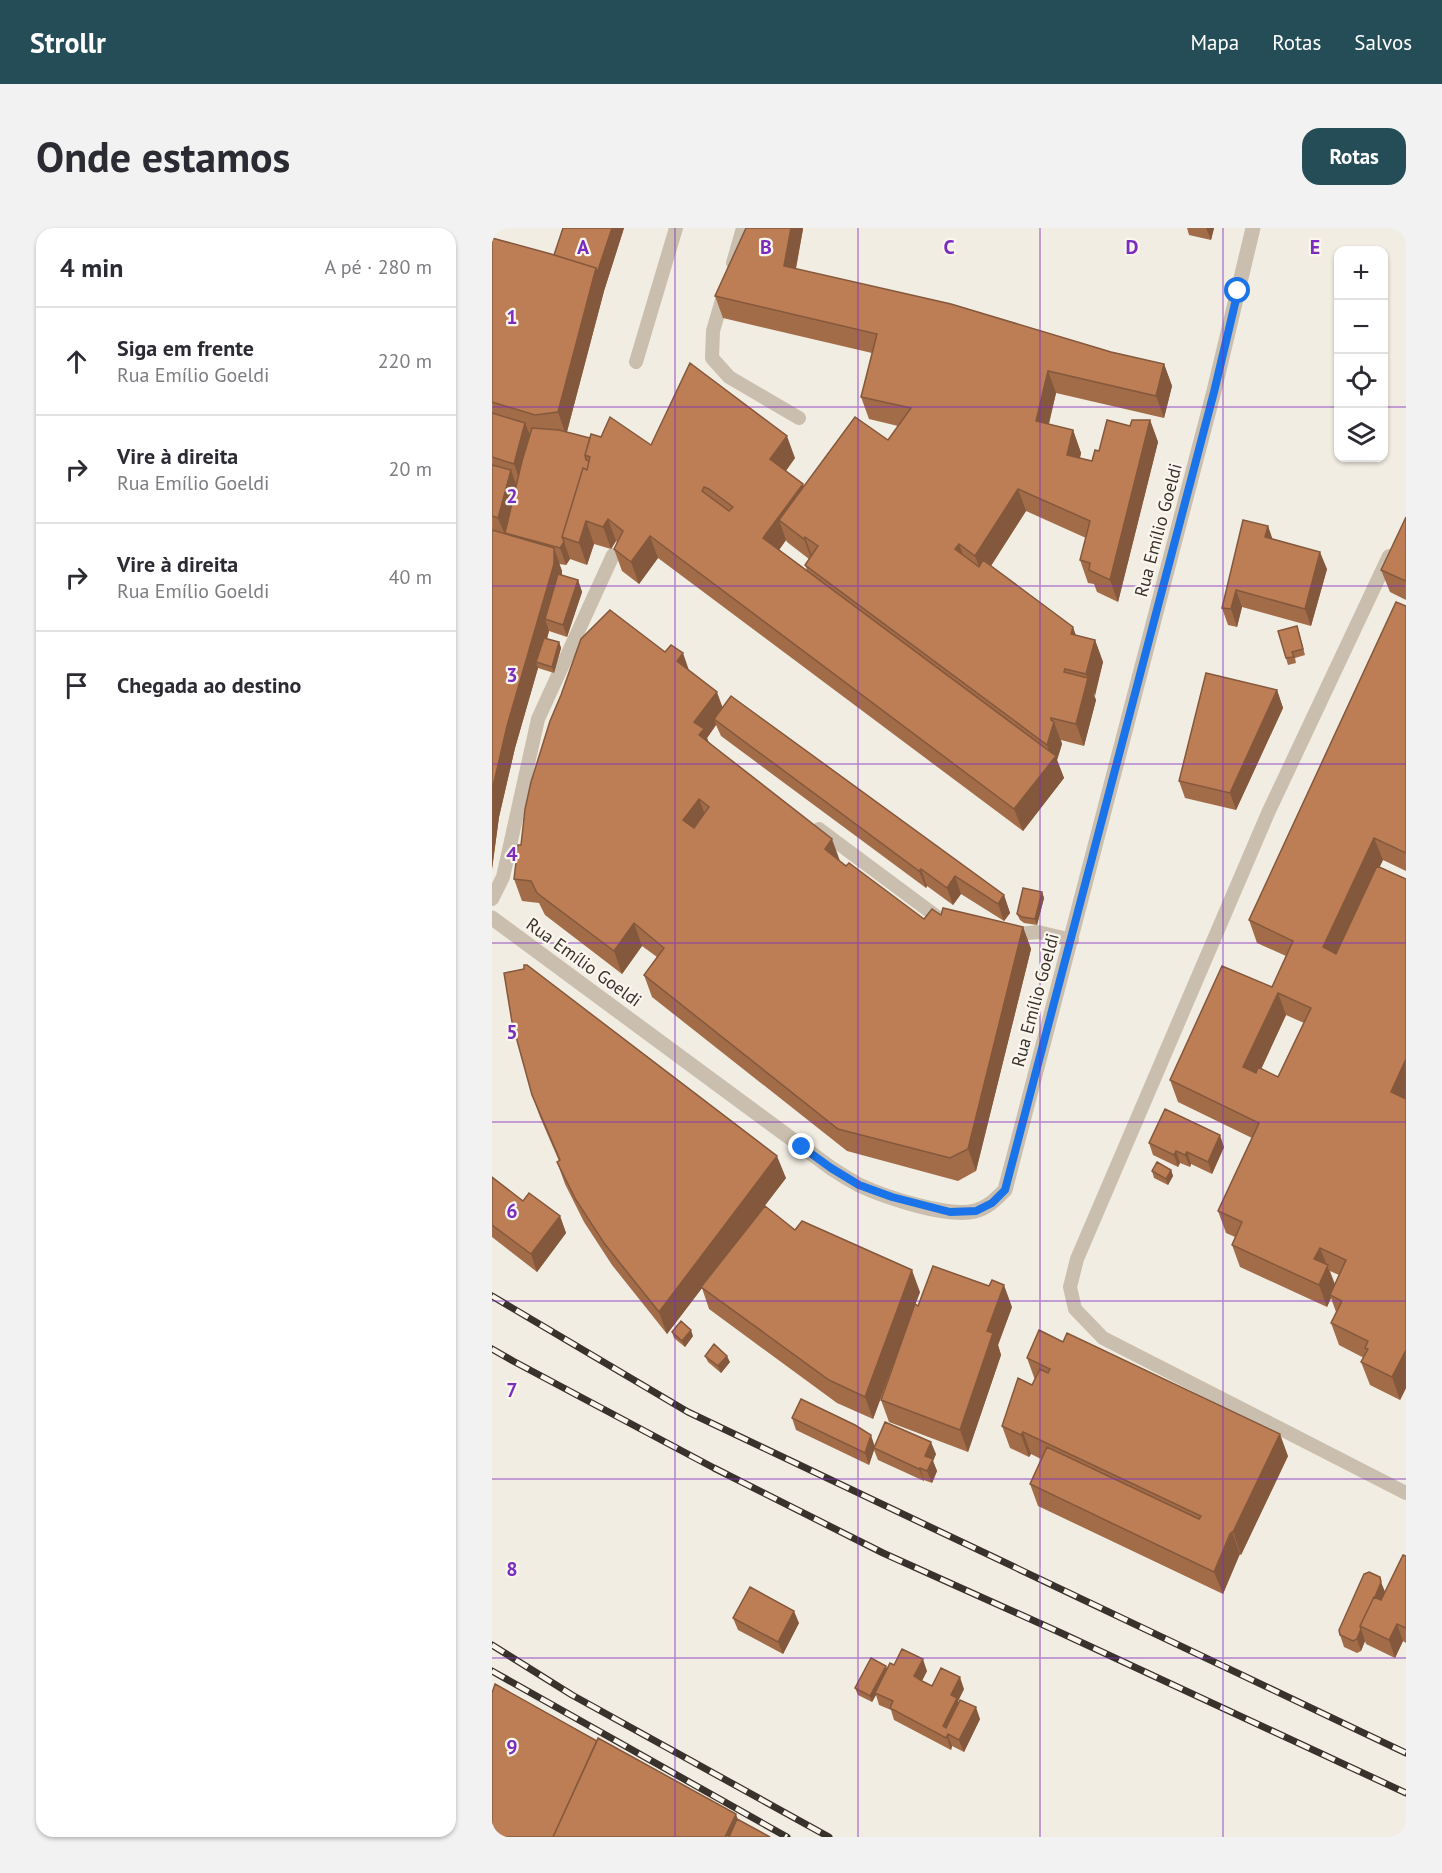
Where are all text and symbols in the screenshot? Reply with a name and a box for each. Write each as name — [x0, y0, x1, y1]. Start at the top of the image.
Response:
text: Strollr — [30, 24, 106, 61]
text: Mapa — [1190, 29, 1239, 56]
text: Rotas — [1272, 29, 1321, 56]
text: Salvos — [1354, 29, 1412, 56]
button: Rotas — [1302, 128, 1406, 185]
text: Onde estamos — [36, 129, 290, 184]
text: A — [577, 234, 590, 260]
text: B — [760, 234, 772, 260]
text: C — [943, 234, 955, 260]
text: D — [1126, 234, 1139, 260]
text: E — [1310, 234, 1320, 260]
map controls — [1334, 246, 1388, 462]
button: + — [1334, 246, 1388, 300]
text: 4 min — [60, 251, 123, 284]
text: A pé · 280 m — [325, 254, 432, 280]
route start — [1224, 277, 1250, 303]
button: − — [1334, 300, 1388, 354]
text: 1 — [506, 304, 518, 330]
text: Siga em frente — [117, 334, 254, 362]
icon: ahead — [60, 345, 93, 378]
text: 220 m — [378, 348, 432, 374]
button: locate — [1334, 354, 1388, 408]
text: Rua Emílio Goeldi — [117, 362, 269, 388]
button: layers — [1334, 408, 1388, 462]
text: Vire à direita — [117, 442, 238, 470]
icon: right — [60, 453, 93, 486]
text: 20 m — [389, 456, 432, 482]
street label: Rua Emílio Goeldi — [1129, 461, 1187, 599]
text: Rua Emílio Goeldi — [117, 470, 269, 496]
text: 2 — [506, 483, 518, 509]
text: Vire à direita — [117, 550, 238, 578]
icon: right — [60, 561, 93, 594]
text: 40 m — [389, 564, 432, 590]
text: Rua Emílio Goeldi — [117, 578, 269, 604]
text: 3 — [506, 662, 518, 688]
icon: arrive — [60, 669, 93, 702]
text: Chegada ao destino — [117, 671, 301, 699]
text: 4 — [506, 841, 518, 867]
street label: Rua Emílio Goeldi — [522, 912, 646, 1012]
street label: Rua Emílio Goeldi — [1006, 931, 1064, 1069]
text: 5 — [506, 1019, 518, 1045]
route end — [788, 1133, 814, 1159]
text: 6 — [506, 1198, 518, 1224]
text: 7 — [506, 1377, 518, 1403]
text: 8 — [506, 1556, 518, 1582]
text: 9 — [506, 1734, 518, 1760]

